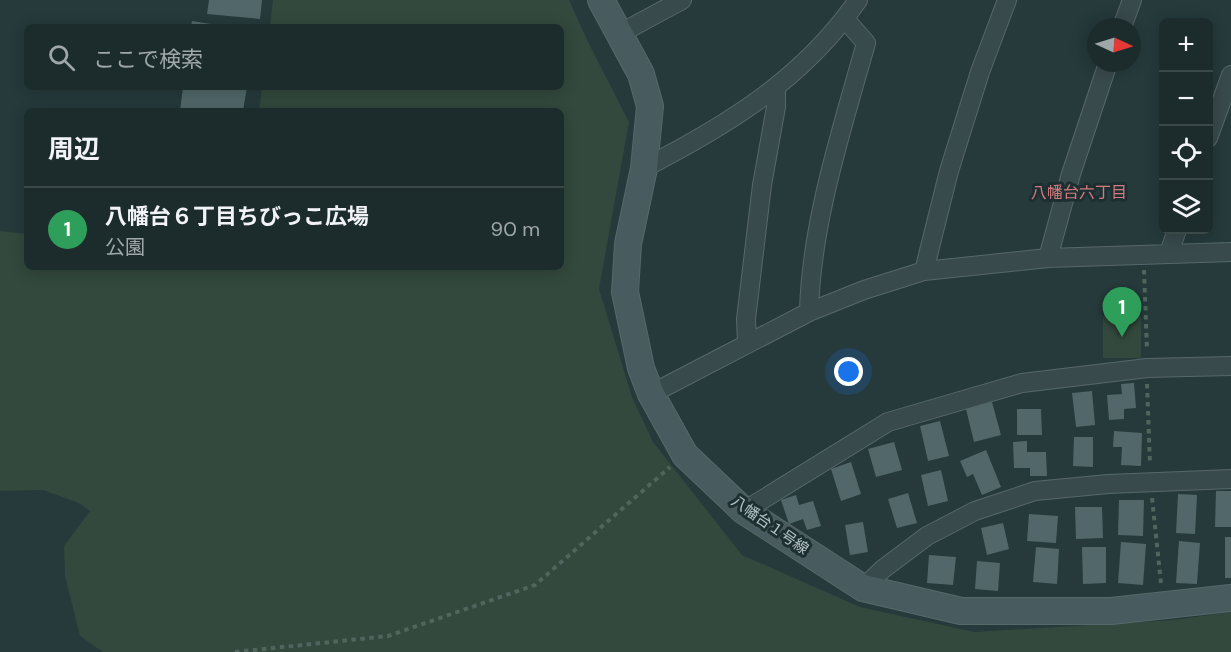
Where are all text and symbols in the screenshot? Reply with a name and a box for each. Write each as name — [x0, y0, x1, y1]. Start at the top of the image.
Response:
north arrow — [1087, 18, 1141, 72]
map controls — [1159, 18, 1213, 234]
button: + — [1159, 18, 1213, 72]
search box — [24, 24, 564, 90]
icon: search — [45, 41, 78, 74]
text: ここで検索 — [93, 45, 203, 74]
button: − — [1159, 72, 1213, 126]
button: locate — [1159, 126, 1213, 180]
text: 周辺 — [48, 132, 100, 166]
button: layers — [1159, 180, 1213, 234]
district label: 八幡台六丁目 — [1031, 182, 1127, 203]
text: 八幡台６丁目ちびっこ広場 — [105, 202, 369, 231]
text: 1 — [64, 216, 71, 242]
text: 90 m — [491, 216, 540, 242]
text: 公園 — [105, 234, 145, 260]
pin: 1 — [1102, 288, 1142, 337]
your location — [834, 357, 863, 386]
street label: 八幡台１号線 — [727, 491, 813, 559]

